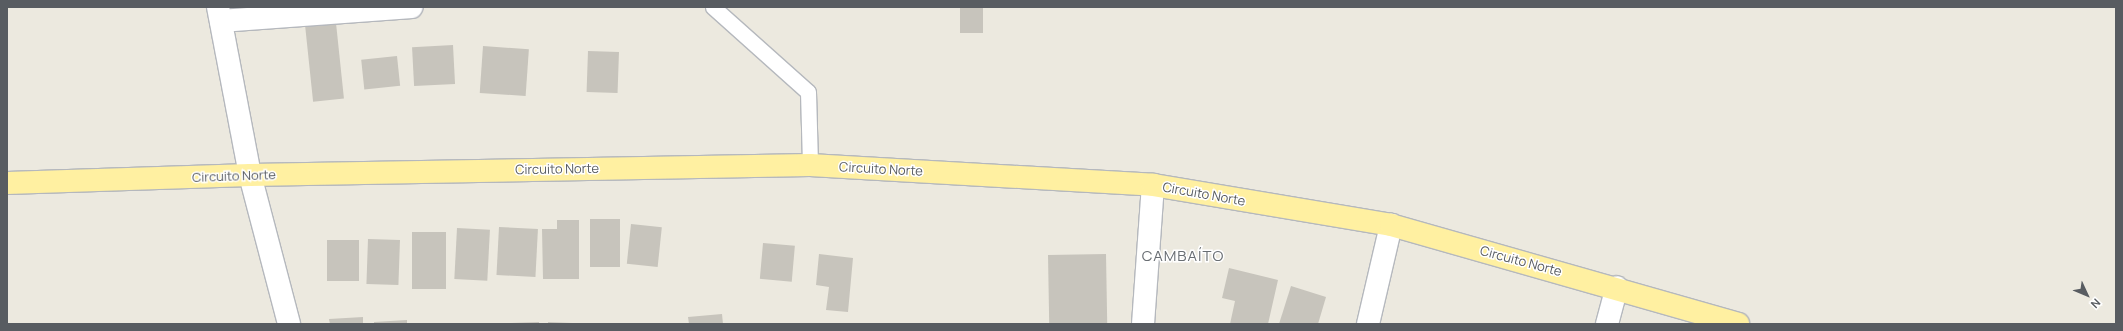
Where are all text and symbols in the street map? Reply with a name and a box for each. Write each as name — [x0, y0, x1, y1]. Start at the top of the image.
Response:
street label: Circuito Norte — [839, 159, 923, 179]
street label: Circuito Norte — [515, 160, 599, 178]
street label: Circuito Norte — [192, 167, 276, 185]
street label: Circuito Norte — [1161, 179, 1247, 209]
street label: Circuito Norte — [1478, 243, 1564, 279]
district label: CAMBAÍTO — [1142, 247, 1224, 265]
north arrow — [2067, 275, 2107, 315]
text: N — [2088, 296, 2104, 312]

